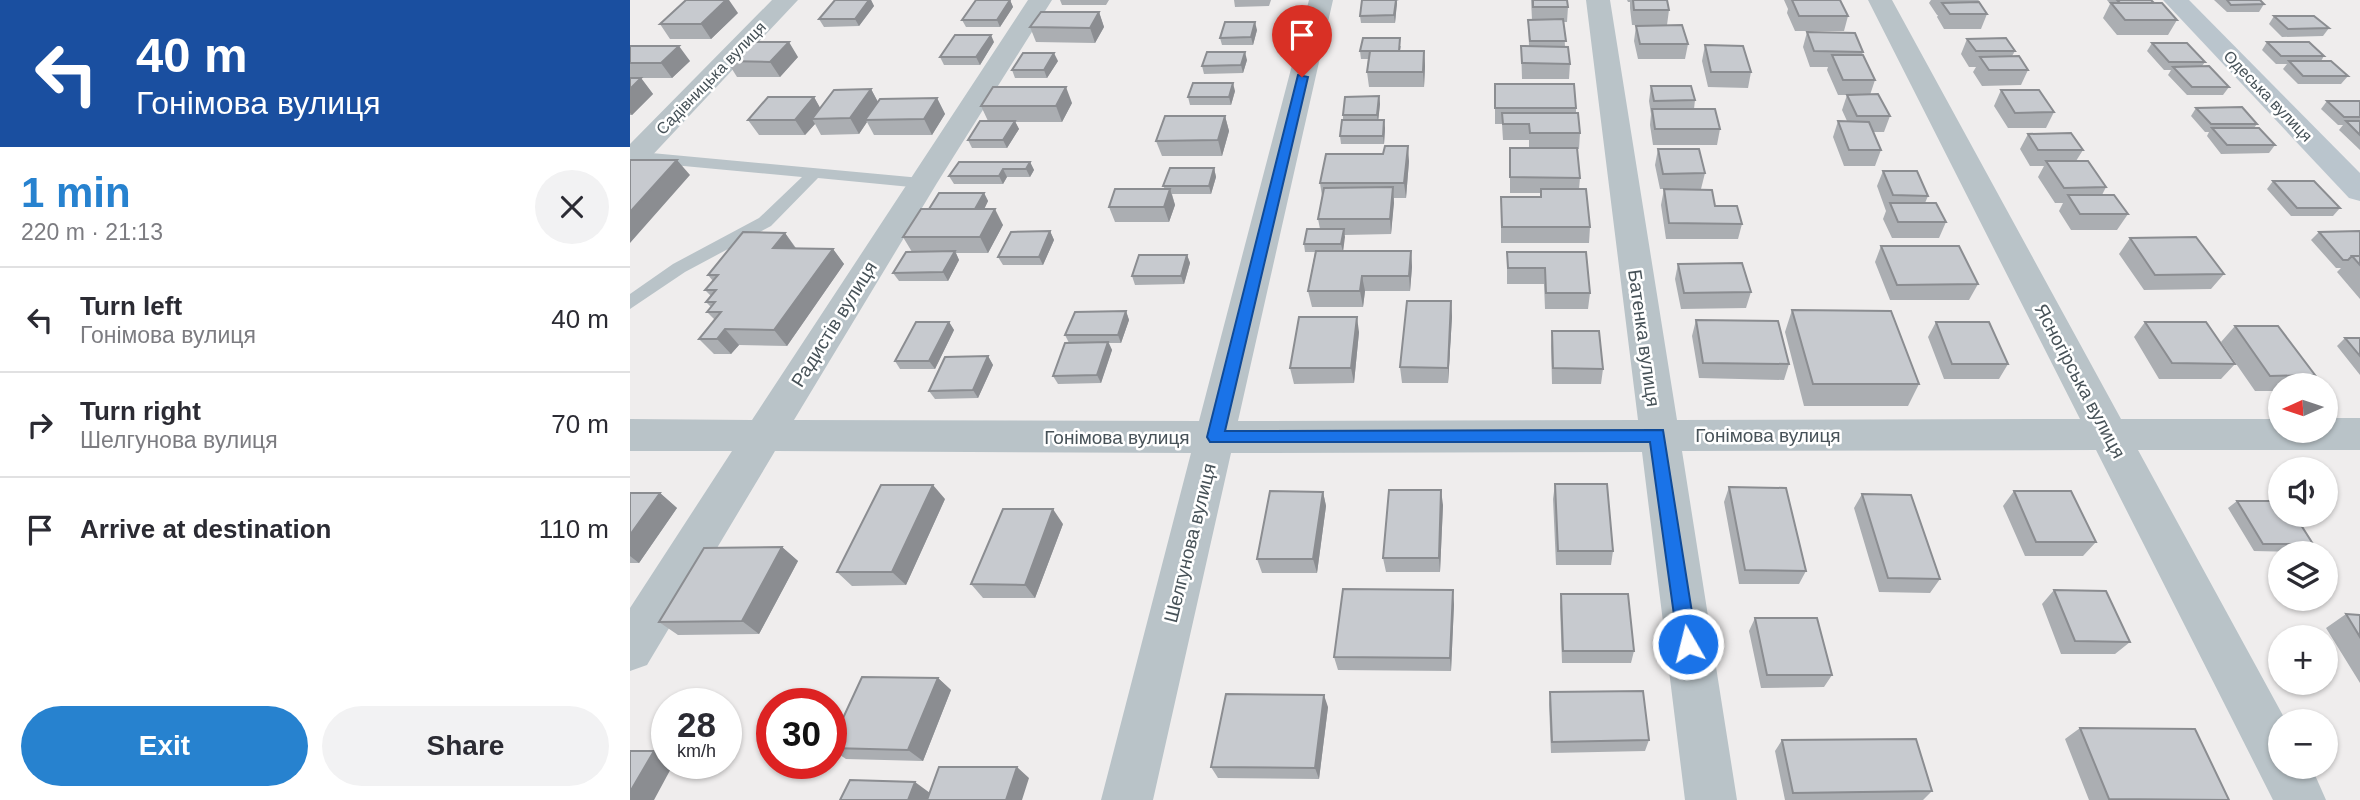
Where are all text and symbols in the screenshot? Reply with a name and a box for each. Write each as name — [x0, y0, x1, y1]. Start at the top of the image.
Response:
pin — [1272, 5, 1332, 77]
icon: arrive — [1283, 16, 1321, 54]
street label: Садівницька вулиця — [653, 18, 769, 138]
icon: left — [21, 28, 112, 119]
text: 40 m — [136, 28, 248, 82]
street label: Одеська вулиця — [2220, 47, 2316, 145]
text: Гонімова вулиця — [136, 85, 381, 121]
text: 1 min — [21, 169, 131, 216]
button: close — [535, 170, 609, 244]
text: 220 m · 21:13 — [21, 219, 163, 245]
street label: Радистів вулиця — [787, 257, 881, 391]
street label: Батенка вулиця — [1624, 268, 1664, 408]
text: Turn left — [80, 291, 182, 321]
street label: Ясногірська вулиця — [2030, 300, 2130, 462]
icon: left — [21, 301, 59, 339]
text: 40 m — [551, 304, 609, 334]
text: Гонімова вулиця — [80, 322, 256, 348]
north arrow — [2268, 373, 2338, 443]
map controls — [2268, 373, 2338, 779]
text: Turn right — [80, 396, 201, 426]
icon: right — [21, 406, 59, 444]
text: 70 m — [551, 409, 609, 439]
street label: Гонімова вулиця — [1695, 425, 1841, 446]
text: Шелгунова вулиця — [80, 427, 278, 453]
street label: Гонімова вулиця — [1044, 427, 1190, 448]
button: sound — [2268, 457, 2338, 527]
street label: Шелгунова вулиця — [1160, 461, 1220, 625]
icon: arrive — [21, 511, 59, 549]
text: Arrive at destination — [80, 514, 331, 544]
text: 110 m — [539, 514, 609, 544]
button: layers — [2268, 541, 2338, 611]
position arrow — [1651, 607, 1725, 681]
button: + — [2268, 625, 2338, 695]
speed limit sign: 30 — [756, 688, 847, 779]
text: 28 — [677, 705, 716, 744]
button: Exit — [21, 706, 308, 786]
button: Share — [322, 706, 609, 786]
button: − — [2268, 709, 2338, 779]
text: km/h — [677, 741, 716, 761]

